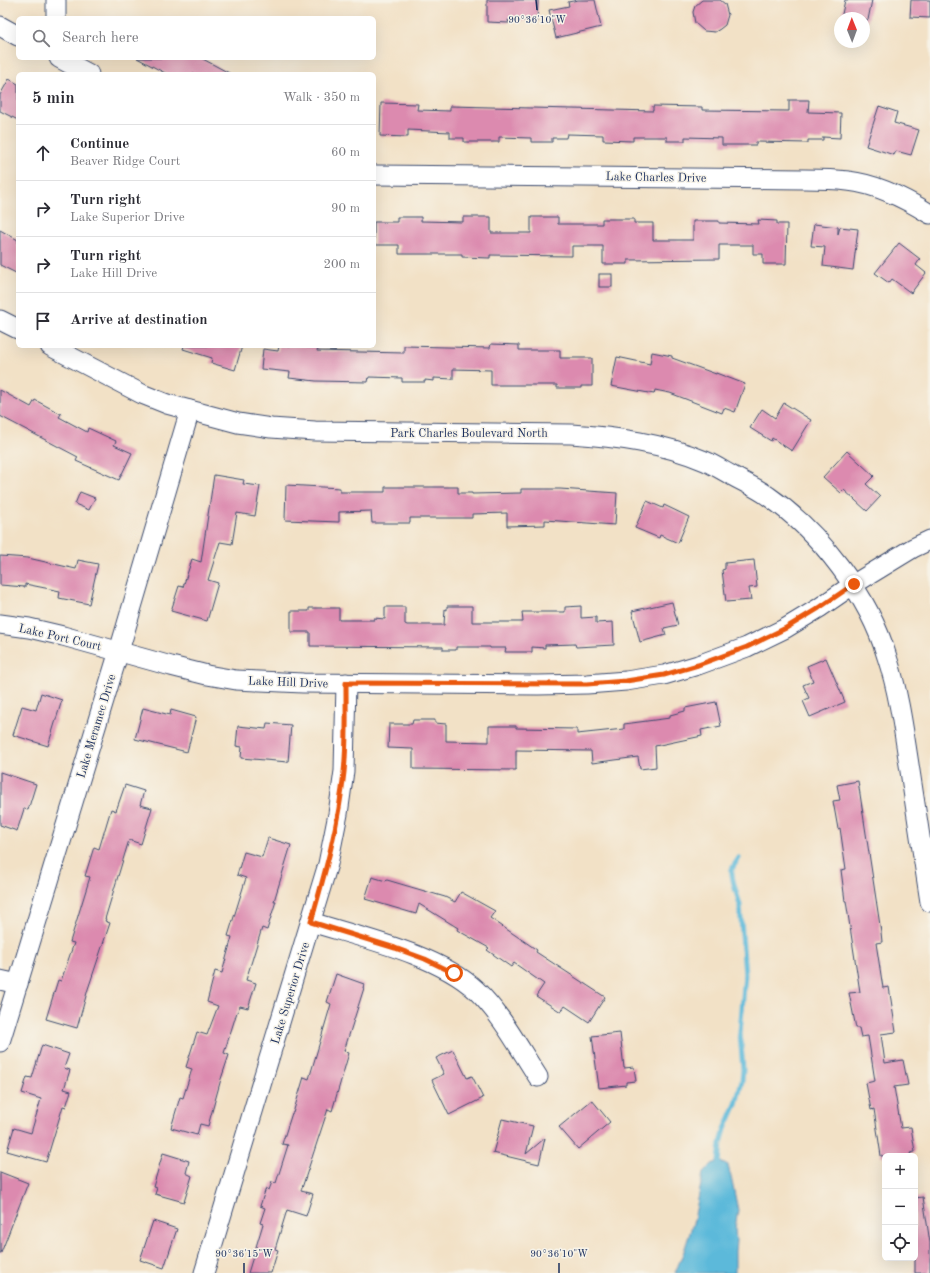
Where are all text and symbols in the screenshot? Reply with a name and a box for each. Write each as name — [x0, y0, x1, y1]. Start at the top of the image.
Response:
north arrow — [834, 12, 870, 48]
text: 90°36'10"W — [508, 15, 566, 25]
search box — [16, 16, 376, 60]
icon: search — [30, 27, 52, 49]
text: Search here — [62, 31, 139, 46]
text: 5 min — [32, 90, 75, 107]
text: Walk · 350 m — [283, 91, 360, 104]
text: Continue — [70, 137, 129, 152]
icon: ahead — [32, 142, 54, 164]
text: 60 m — [331, 146, 360, 159]
text: Beaver Ridge Court — [70, 155, 180, 168]
street label: Lake Charles Drive — [606, 171, 707, 185]
text: Turn right — [70, 193, 141, 208]
icon: right — [32, 198, 54, 220]
text: 90 m — [331, 202, 360, 215]
text: Lake Superior Drive — [70, 211, 185, 224]
text: Turn right — [70, 249, 141, 264]
icon: right — [32, 254, 54, 276]
text: 200 m — [323, 258, 360, 271]
text: Lake Hill Drive — [70, 267, 157, 280]
icon: arrive — [32, 310, 54, 332]
text: Arrive at destination — [70, 313, 208, 328]
street label: Park Charles Boulevard North — [390, 428, 548, 440]
route end — [845, 575, 863, 593]
street label: Lake Port Court — [17, 623, 102, 653]
street label: Lake Meramec Drive — [75, 672, 119, 780]
street label: Lake Hill Drive — [248, 676, 329, 690]
street label: Lake Superior Drive — [270, 940, 312, 1046]
route start — [445, 964, 463, 982]
map controls — [882, 1153, 918, 1261]
button: + — [882, 1153, 918, 1189]
button: − — [882, 1189, 918, 1225]
button: locate — [882, 1225, 918, 1261]
text: 90°36'15"W — [215, 1249, 273, 1259]
text: 90°36'10"W — [530, 1249, 588, 1259]

